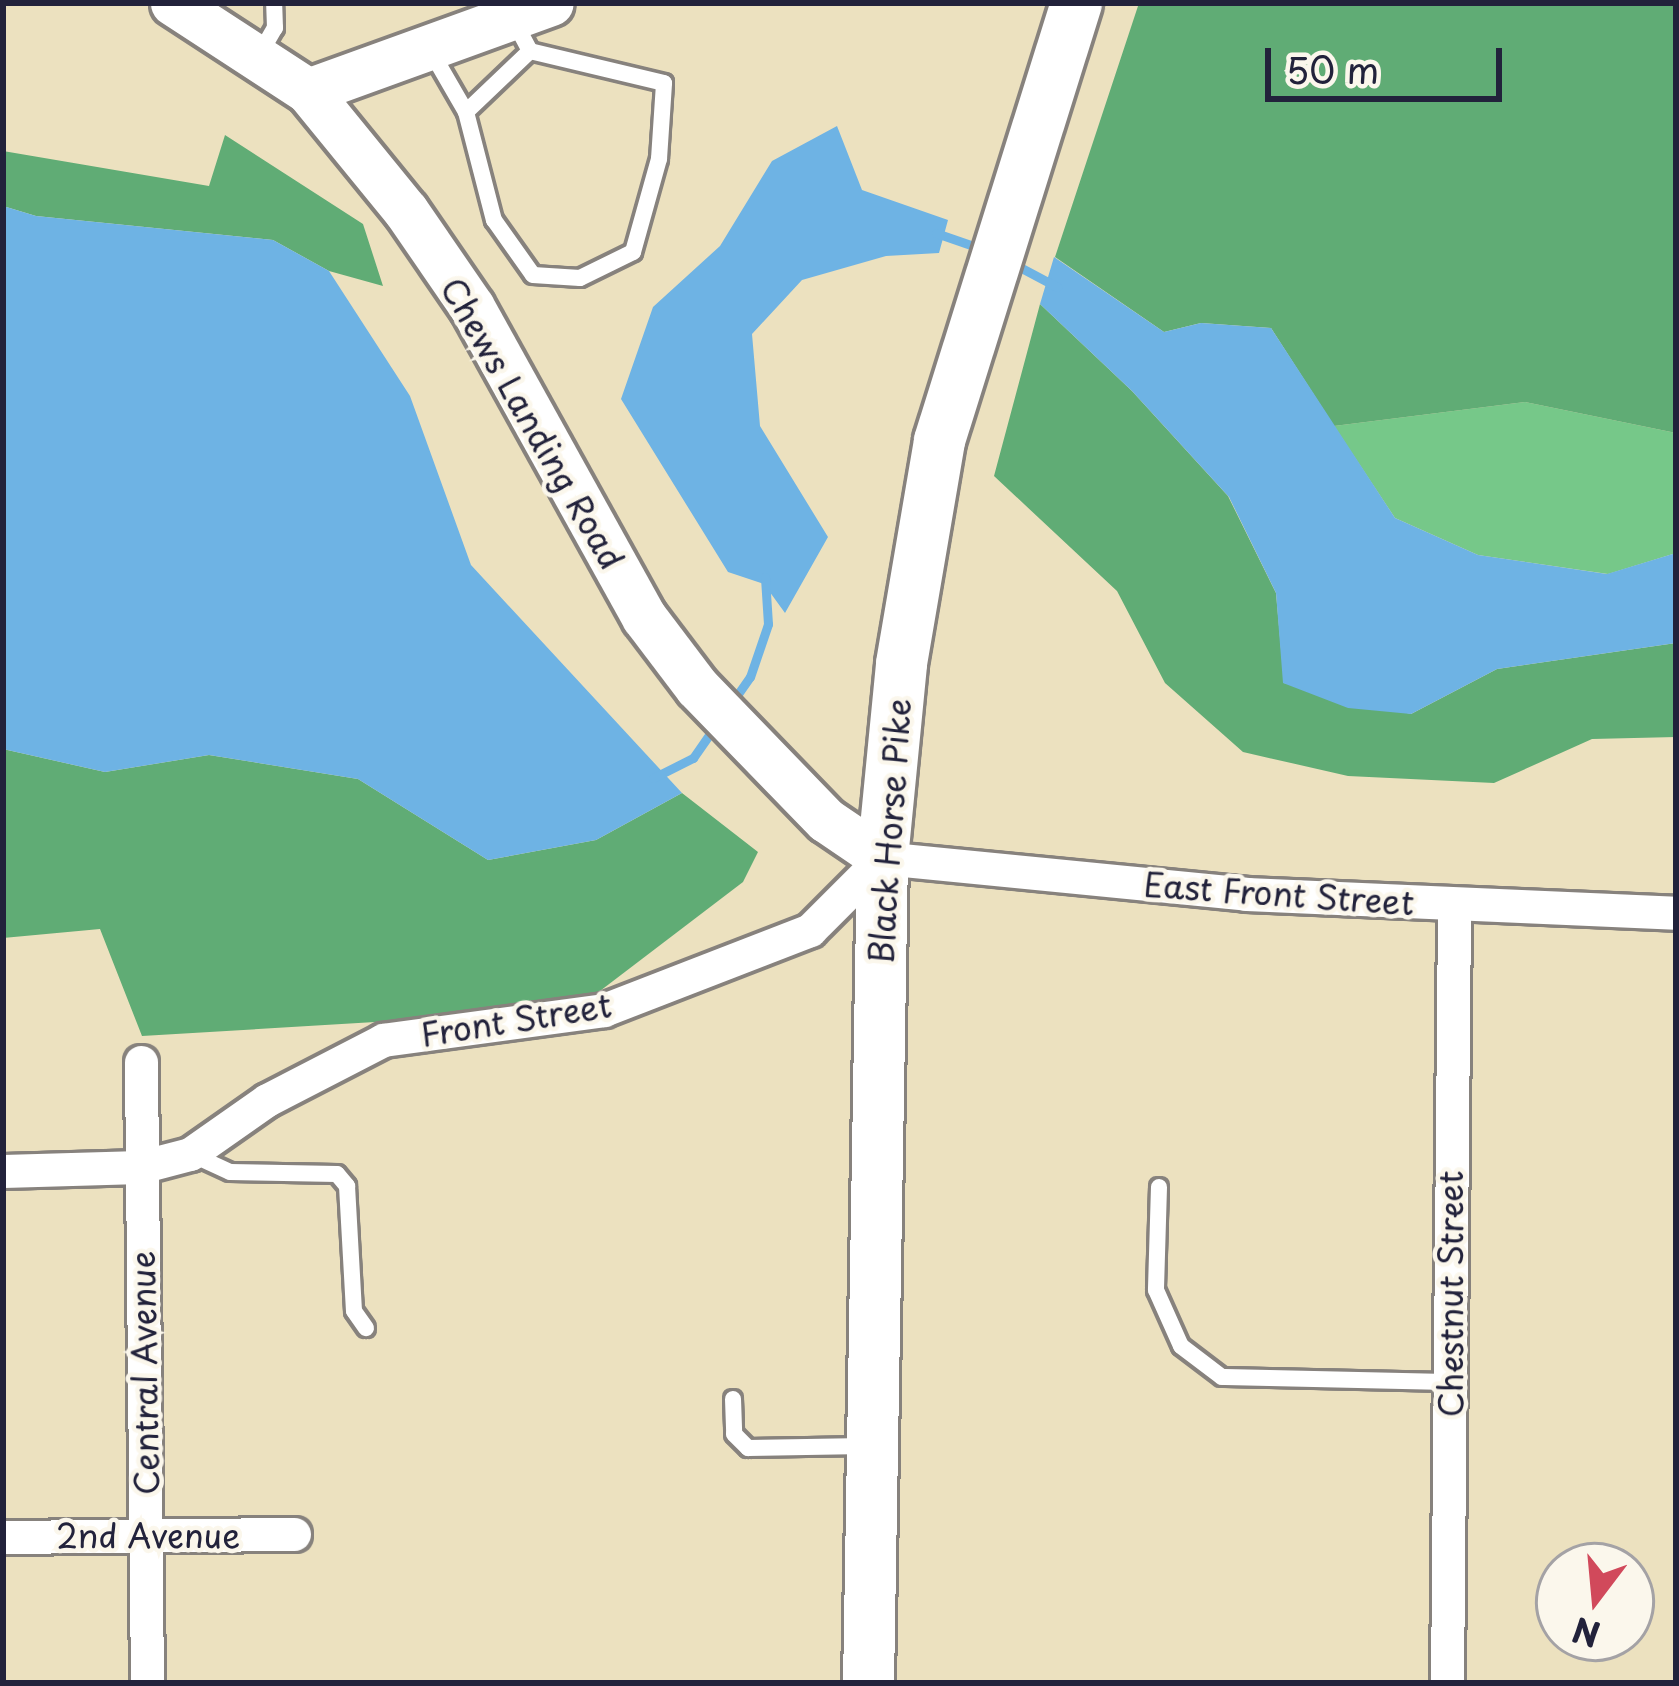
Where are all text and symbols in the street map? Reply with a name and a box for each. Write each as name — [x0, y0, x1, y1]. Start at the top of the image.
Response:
scale bar — [1271, 24, 1508, 98]
text: 50 m — [1286, 42, 1379, 96]
street label: Chews Landing Road — [433, 270, 633, 576]
street label: Black Horse Pike — [860, 696, 918, 966]
street label: East Front Street — [1142, 864, 1416, 922]
street label: Front Street — [417, 984, 615, 1054]
street label: Chestnut Street — [1430, 1169, 1470, 1419]
street label: Central Avenue — [122, 1251, 166, 1495]
street label: 2nd Avenue — [55, 1515, 241, 1555]
north arrow — [1535, 1542, 1655, 1662]
text: N — [1566, 1606, 1605, 1661]

